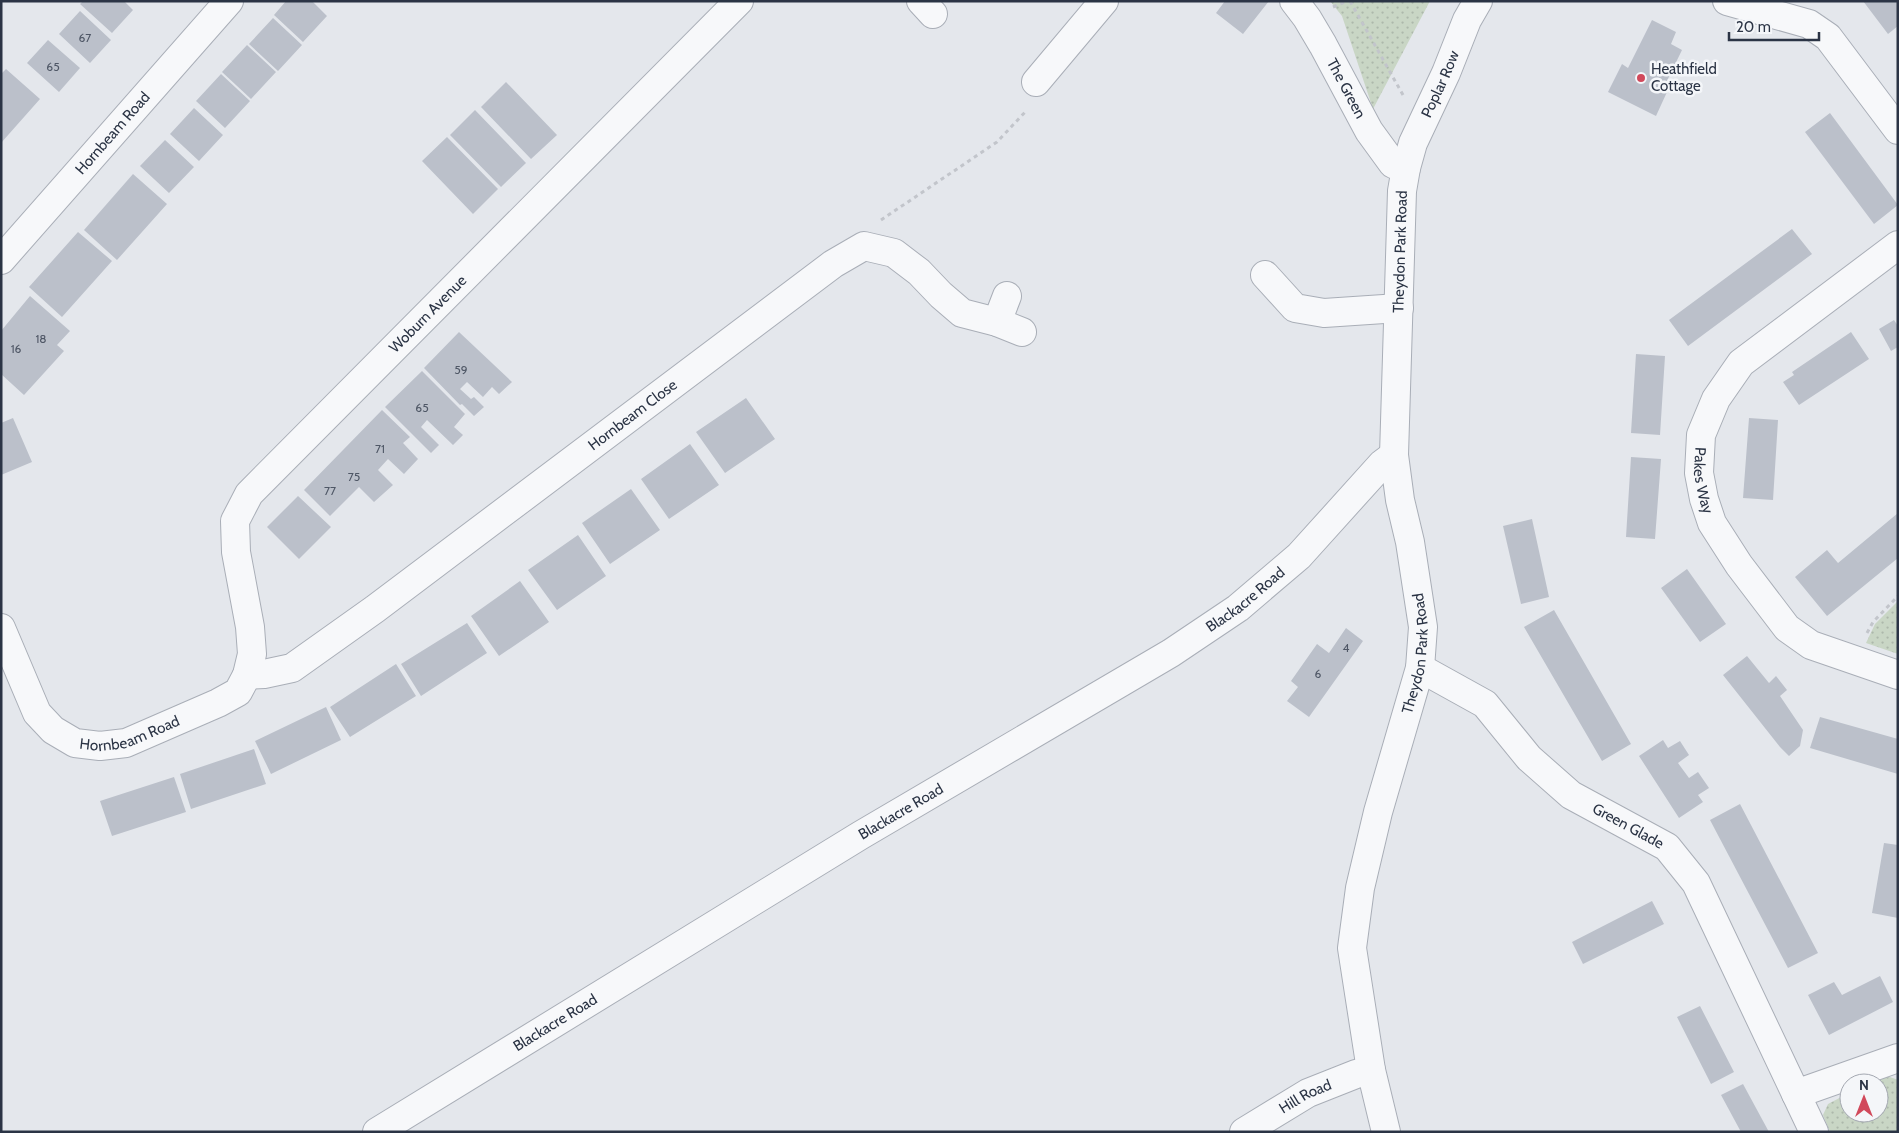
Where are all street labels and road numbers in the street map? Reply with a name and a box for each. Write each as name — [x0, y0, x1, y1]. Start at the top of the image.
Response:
street label: Poplar Row — [1417, 48, 1463, 120]
street label: The Green — [1323, 55, 1370, 121]
street label: Hornbeam Road — [72, 88, 154, 178]
street label: Theydon Park Road — [1389, 190, 1411, 313]
street label: Woburn Avenue — [385, 271, 470, 357]
street label: Hornbeam Close — [585, 376, 681, 454]
street label: Pakes Way — [1690, 447, 1717, 516]
street label: Blackacre Road — [1203, 563, 1288, 636]
street label: Theydon Park Road — [1398, 592, 1432, 716]
street label: Hornbeam Road — [79, 712, 182, 755]
street label: Blackacre Road — [855, 780, 946, 844]
street label: Green Glade — [1589, 799, 1667, 853]
street label: Blackacre Road — [510, 990, 600, 1055]
street label: Hill Road — [1276, 1076, 1334, 1117]

